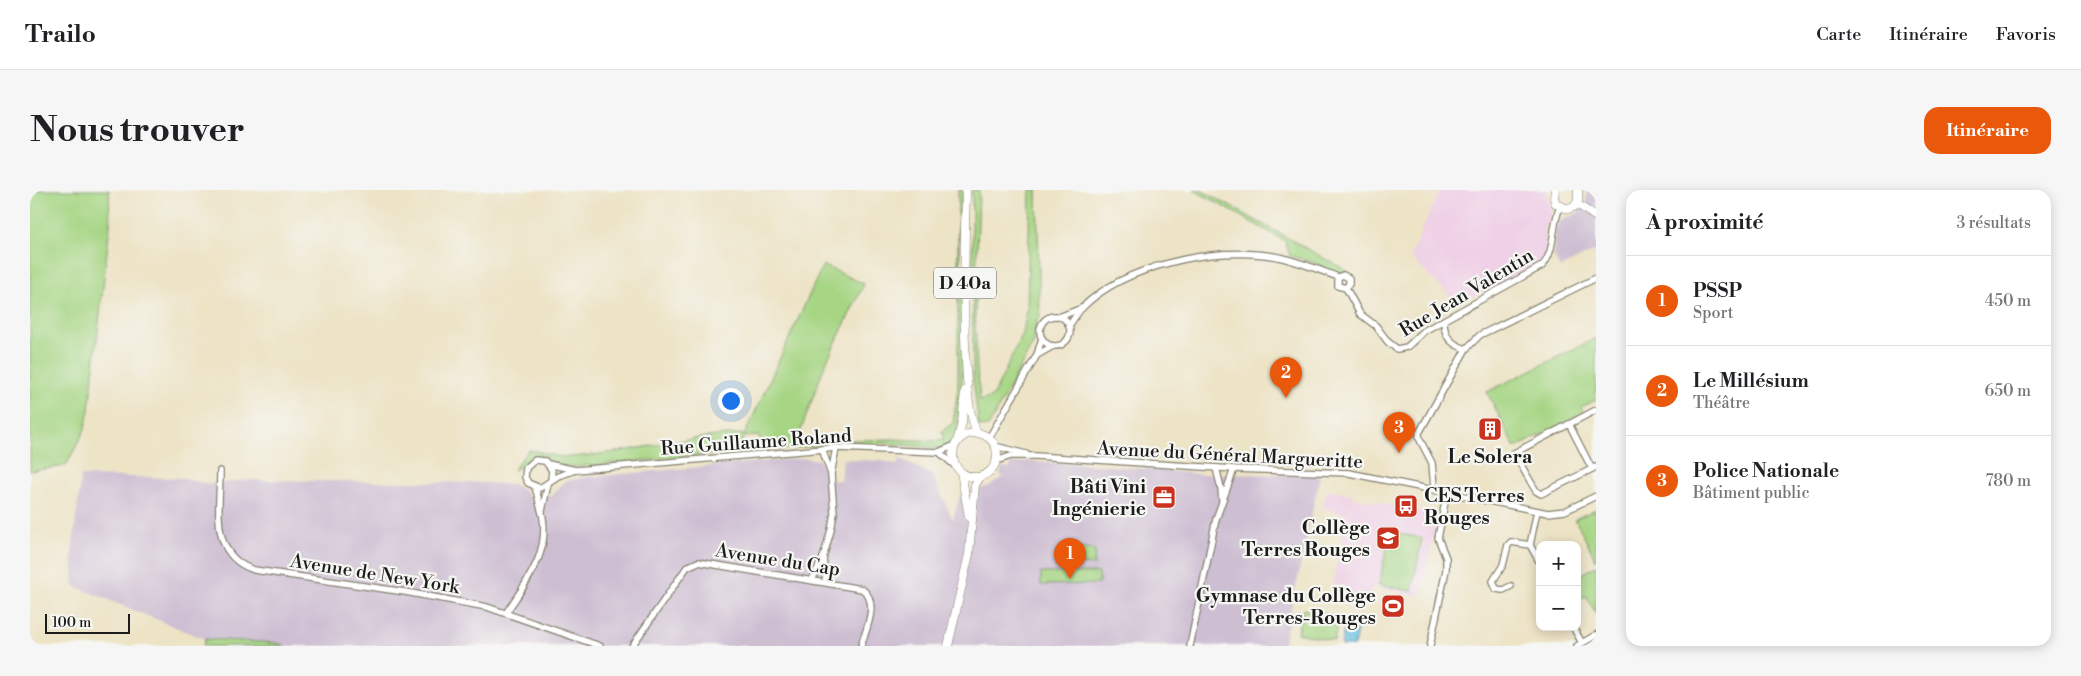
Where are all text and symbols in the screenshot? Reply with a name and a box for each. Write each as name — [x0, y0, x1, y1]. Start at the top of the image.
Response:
text: Trailo — [25, 20, 96, 50]
text: Carte — [1816, 23, 1861, 46]
text: Itinéraire — [1889, 23, 1968, 46]
text: Favoris — [1996, 23, 2056, 46]
button: Itinéraire — [1924, 107, 2051, 154]
text: Nous trouver — [30, 109, 245, 152]
text: À proximité — [1646, 210, 1763, 236]
text: 3 résultats — [1956, 213, 2031, 233]
street label: Rue Jean Valentin — [1395, 243, 1538, 342]
road number: D 40a — [934, 268, 996, 299]
text: PSSP — [1693, 279, 1742, 303]
text: 1 — [1658, 291, 1666, 311]
text: 450 m — [1985, 291, 2031, 311]
text: Sport — [1693, 303, 1733, 323]
pin: 2 — [1270, 357, 1302, 398]
text: Le Millésium — [1693, 369, 1809, 393]
text: 2 — [1657, 381, 1667, 401]
text: 650 m — [1985, 381, 2031, 401]
your location — [718, 388, 744, 414]
text: Théâtre — [1693, 393, 1750, 413]
pin: 3 — [1383, 412, 1415, 453]
building icon: Le Solera — [1477, 416, 1503, 442]
street label: Rue Guillaume Roland — [660, 423, 853, 461]
street label: Avenue du Général Margueritte — [1095, 436, 1363, 474]
place label: Le Solera — [1448, 445, 1533, 469]
text: Police Nationale — [1693, 459, 1839, 483]
text: 3 — [1657, 471, 1667, 491]
text: 780 m — [1986, 471, 2031, 491]
place label: Bâti Vini Ingénierie — [1052, 475, 1146, 521]
text: Bâtiment public — [1693, 483, 1809, 503]
office icon: Bâti Vini Ingénierie — [1151, 484, 1177, 510]
place label: CES Terres Rouges — [1424, 484, 1524, 530]
bus stop icon: CES Terres Rouges — [1393, 493, 1419, 519]
place label: Collège Terres Rouges — [1241, 516, 1370, 562]
school or university icon: Collège Terres Rouges — [1375, 525, 1401, 551]
street label: Avenue du Cap — [713, 538, 842, 582]
pin: 1 — [1054, 538, 1086, 579]
map controls — [1536, 541, 1581, 631]
button: + — [1536, 541, 1581, 586]
street label: Avenue de New York — [288, 549, 462, 599]
place label: Gymnase du Collège Terres-Rouges — [1196, 584, 1376, 630]
button: − — [1536, 586, 1581, 631]
sports icon: Gymnase du Collège Terres-Rouges — [1380, 593, 1406, 619]
scale bar — [45, 611, 130, 634]
text: 100 m — [52, 614, 91, 632]

